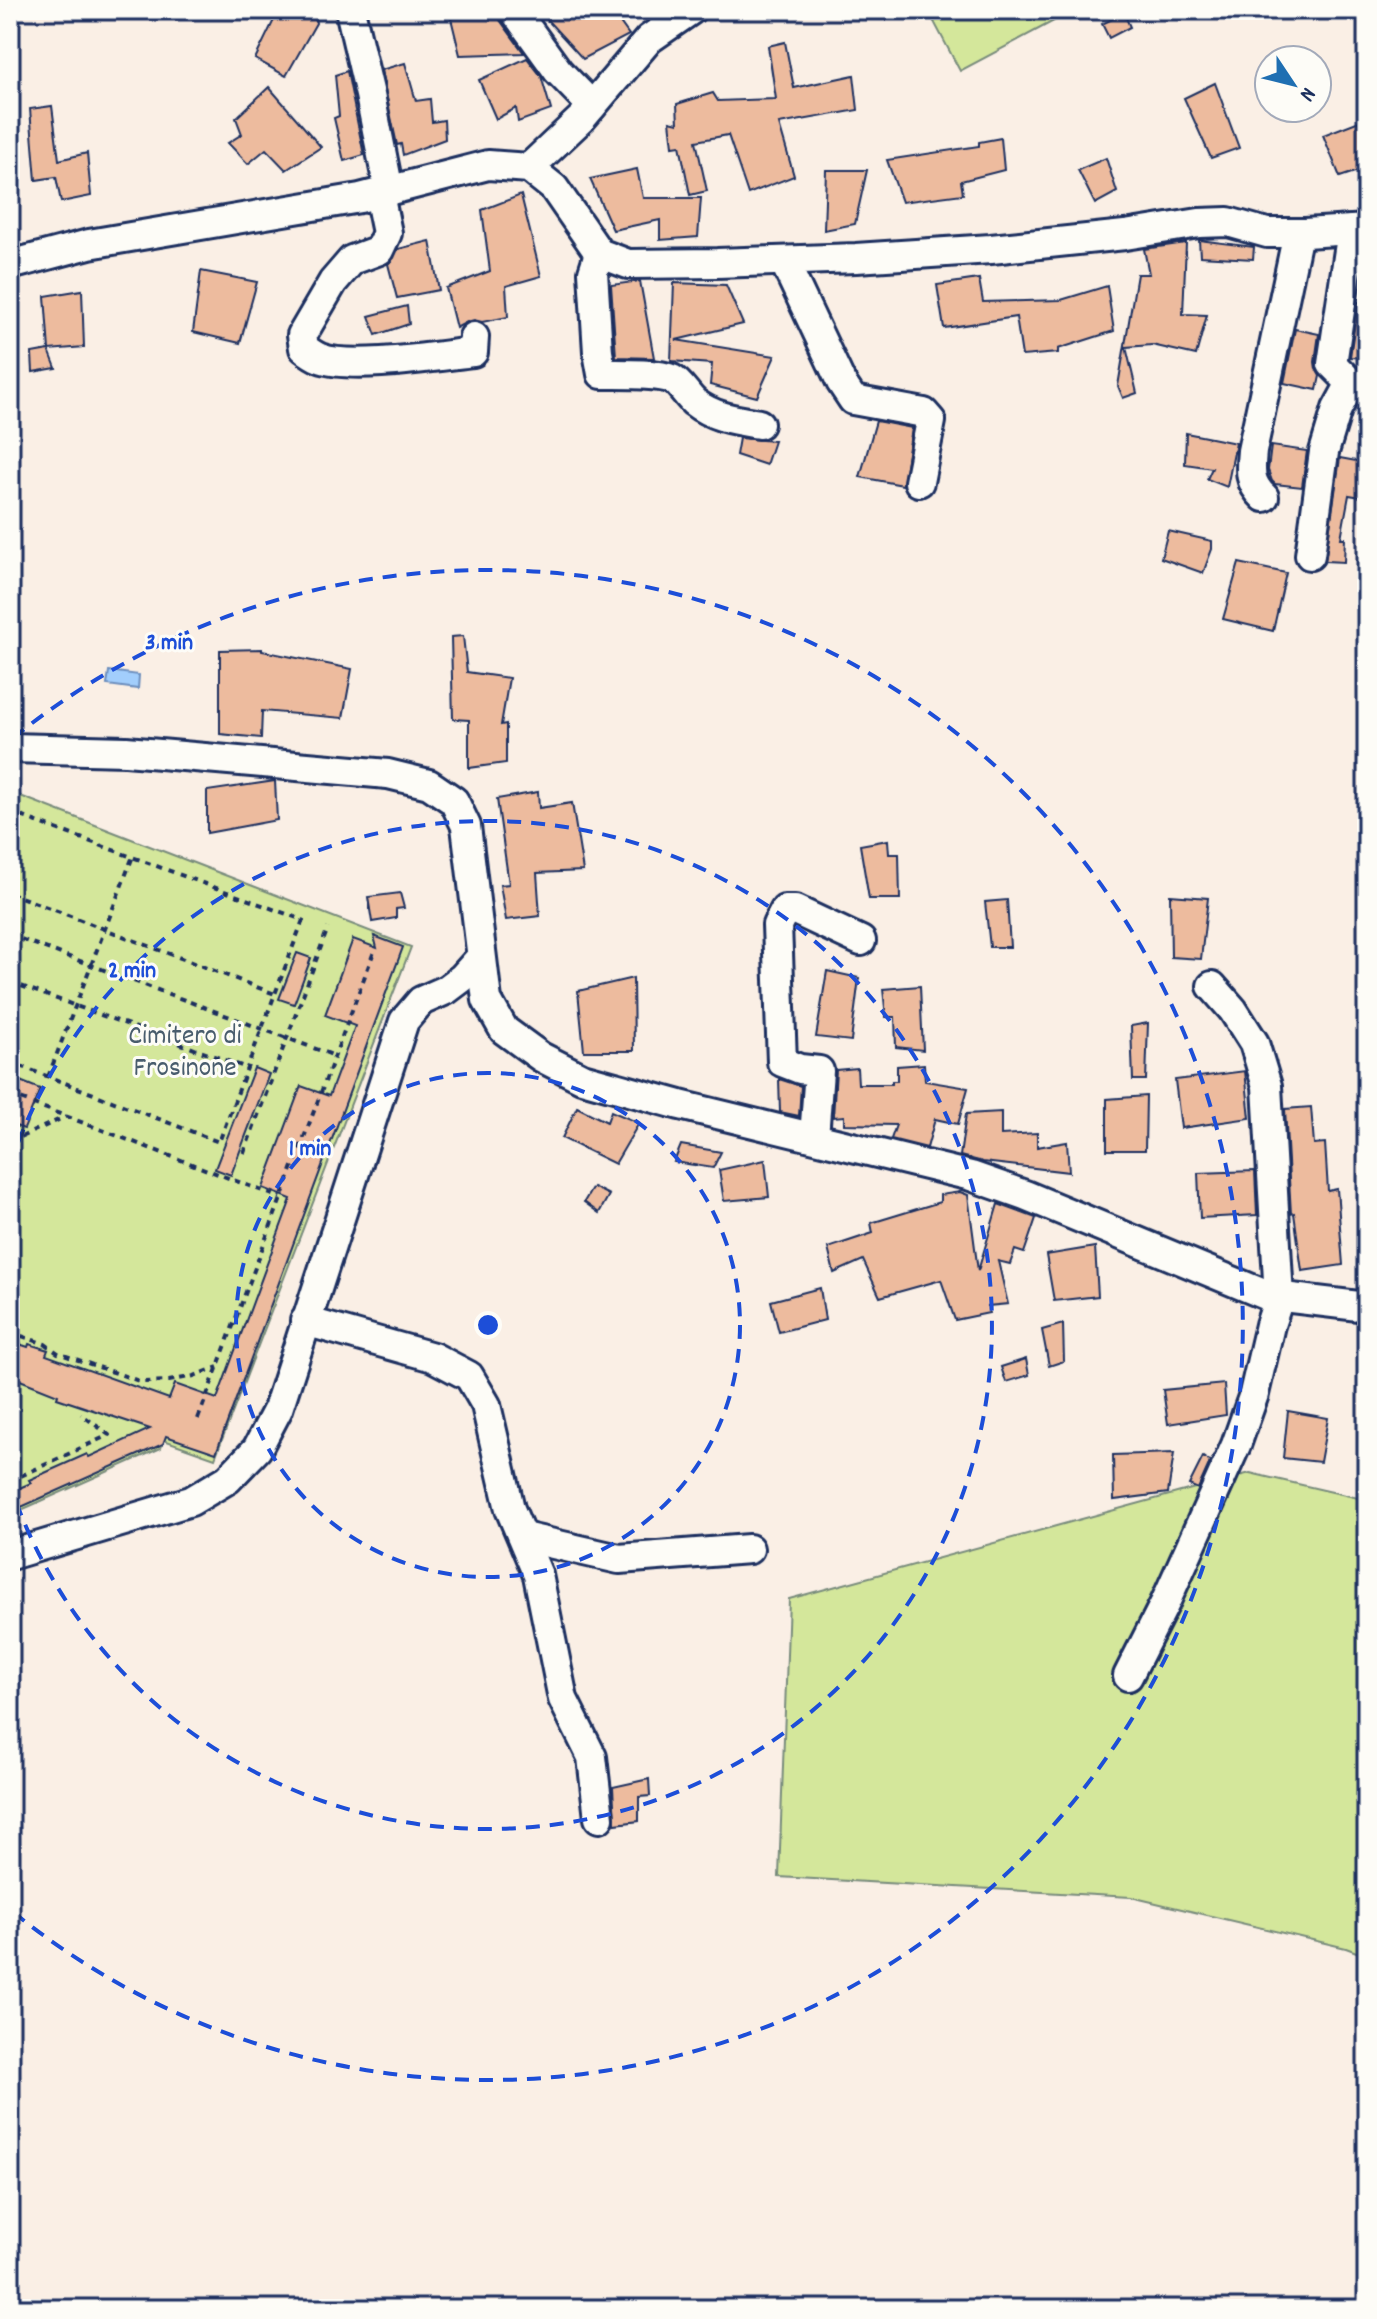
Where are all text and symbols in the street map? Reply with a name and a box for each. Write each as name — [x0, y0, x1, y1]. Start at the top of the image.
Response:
north arrow — [1253, 44, 1333, 124]
text: N — [1291, 80, 1322, 107]
text: 3 min — [145, 627, 193, 661]
text: 2 min — [108, 955, 156, 989]
park label: Cimitero di Frosinone — [128, 1018, 242, 1090]
text: 1 min — [289, 1133, 331, 1167]
centre of rings — [474, 1311, 502, 1339]

